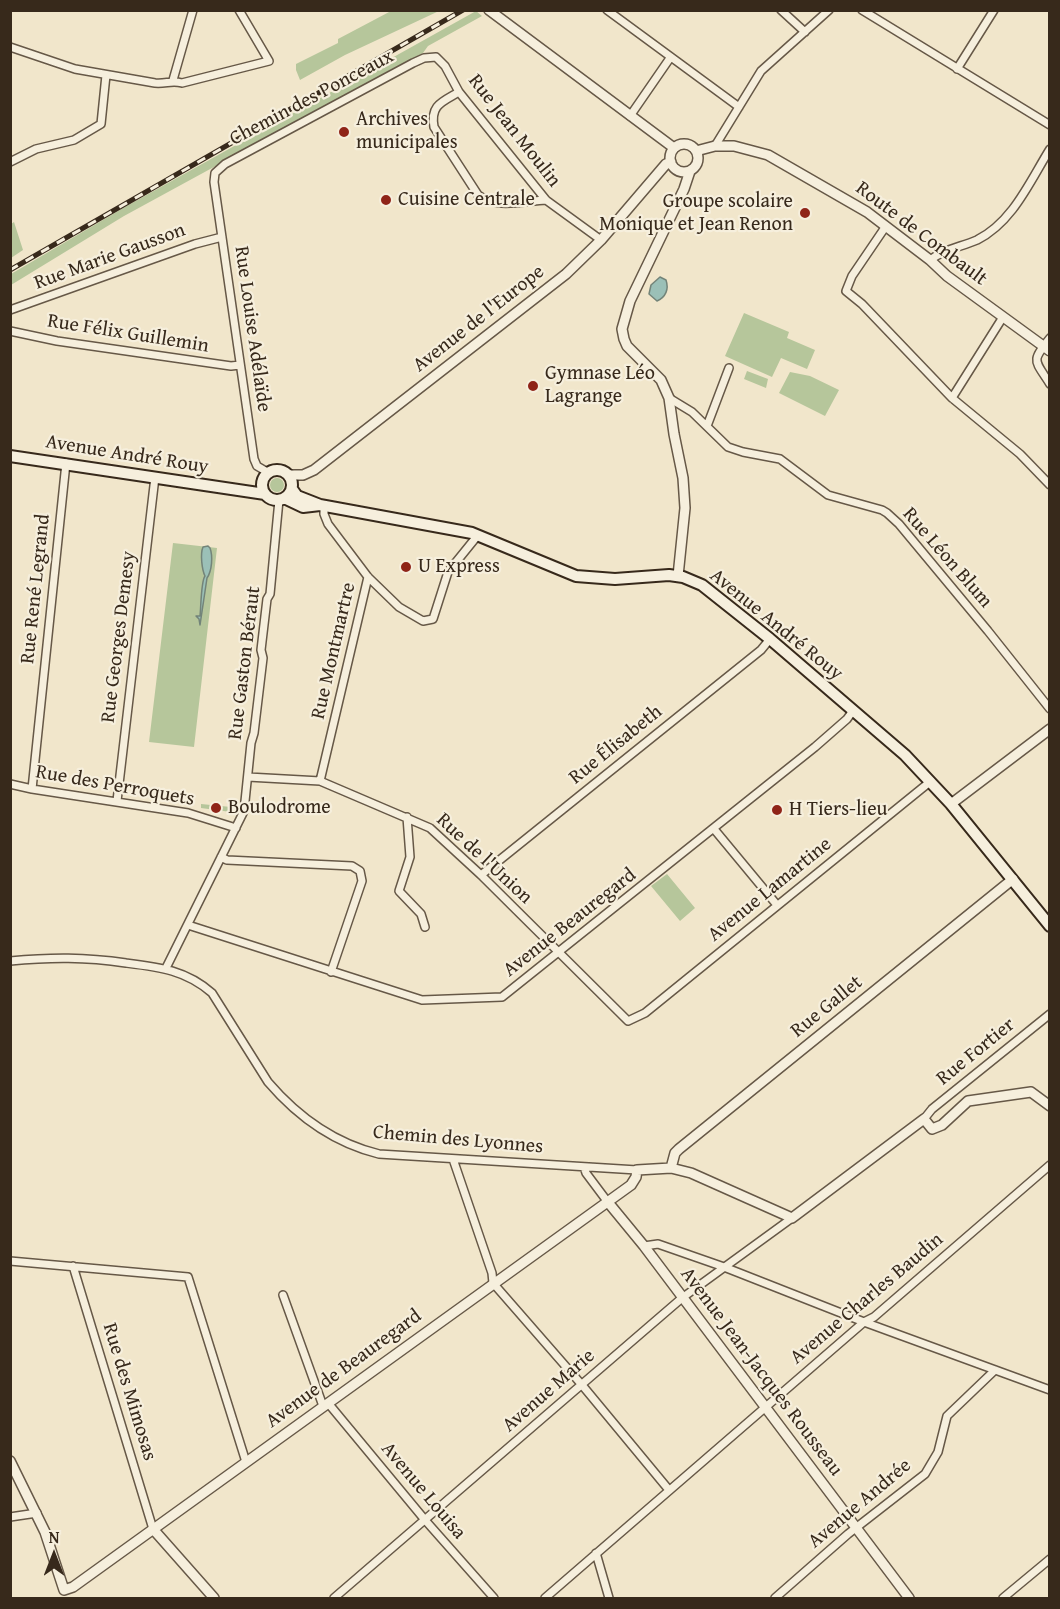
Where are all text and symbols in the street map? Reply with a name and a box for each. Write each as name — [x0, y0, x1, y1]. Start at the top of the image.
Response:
street label: Chemin des Ponceaux — [226, 45, 398, 151]
street label: Rue Jean Moulin — [462, 70, 566, 192]
place label: Archives municipales — [356, 108, 458, 155]
marker: Archives municipales — [337, 125, 351, 139]
street label: Route de Combault — [850, 177, 992, 291]
place label: Cuisine Centrale — [398, 188, 535, 212]
place label: Groupe scolaire Monique et Jean Renon — [599, 190, 793, 237]
marker: Cuisine Centrale — [379, 193, 393, 207]
marker: Groupe scolaire Monique et Jean Renon — [798, 206, 812, 220]
street label: Rue Marie Gausson — [31, 219, 189, 295]
street label: Rue Louise Adélaïde — [228, 245, 276, 413]
street label: Avenue de l'Europe — [408, 260, 550, 378]
street label: Rue Félix Guillemin — [46, 309, 210, 359]
place label: Gymnase Léo Lagrange — [545, 362, 655, 409]
marker: Gymnase Léo Lagrange — [526, 379, 540, 393]
street label: Avenue André Rouy — [44, 430, 210, 480]
street label: Rue Léon Blum — [897, 503, 997, 613]
street label: Rue René Legrand — [16, 513, 56, 665]
street label: Rue Georges Demesy — [97, 550, 141, 724]
place label: U Express — [418, 555, 500, 579]
marker: U Express — [399, 560, 413, 574]
street label: Avenue André Rouy — [705, 564, 847, 686]
street label: Rue Montmartre — [307, 580, 361, 722]
street label: Rue Gaston Béraut — [224, 585, 266, 741]
street label: Rue Élisabeth — [565, 700, 667, 790]
street label: Rue des Perroquets — [34, 760, 196, 812]
place label: Boulodrome — [228, 796, 331, 820]
place label: H Tiers-lieu — [789, 798, 887, 822]
marker: Boulodrome — [209, 801, 223, 815]
marker: H Tiers-lieu — [770, 803, 784, 817]
street label: Rue de l'Union — [431, 808, 537, 910]
street label: Avenue Lamartine — [703, 833, 837, 947]
street label: Avenue Beauregard — [499, 864, 641, 982]
street label: Rue Gallet — [786, 971, 868, 1043]
street label: Rue Fortier — [932, 1013, 1020, 1091]
street label: Chemin des Lyonnes — [372, 1121, 544, 1159]
street label: Avenue Charles Baudin — [786, 1228, 948, 1370]
street label: Avenue Jean-Jacques Rousseau — [675, 1263, 847, 1481]
street label: Avenue de Beauregard — [261, 1304, 427, 1434]
street label: Rue des Mimosas — [97, 1320, 161, 1464]
street label: Avenue Marie — [498, 1344, 600, 1438]
street label: Avenue Louisa — [375, 1437, 471, 1545]
street label: Avenue Andrée — [804, 1454, 916, 1554]
north arrow — [24, 1525, 84, 1585]
text: N — [49, 1525, 59, 1549]

